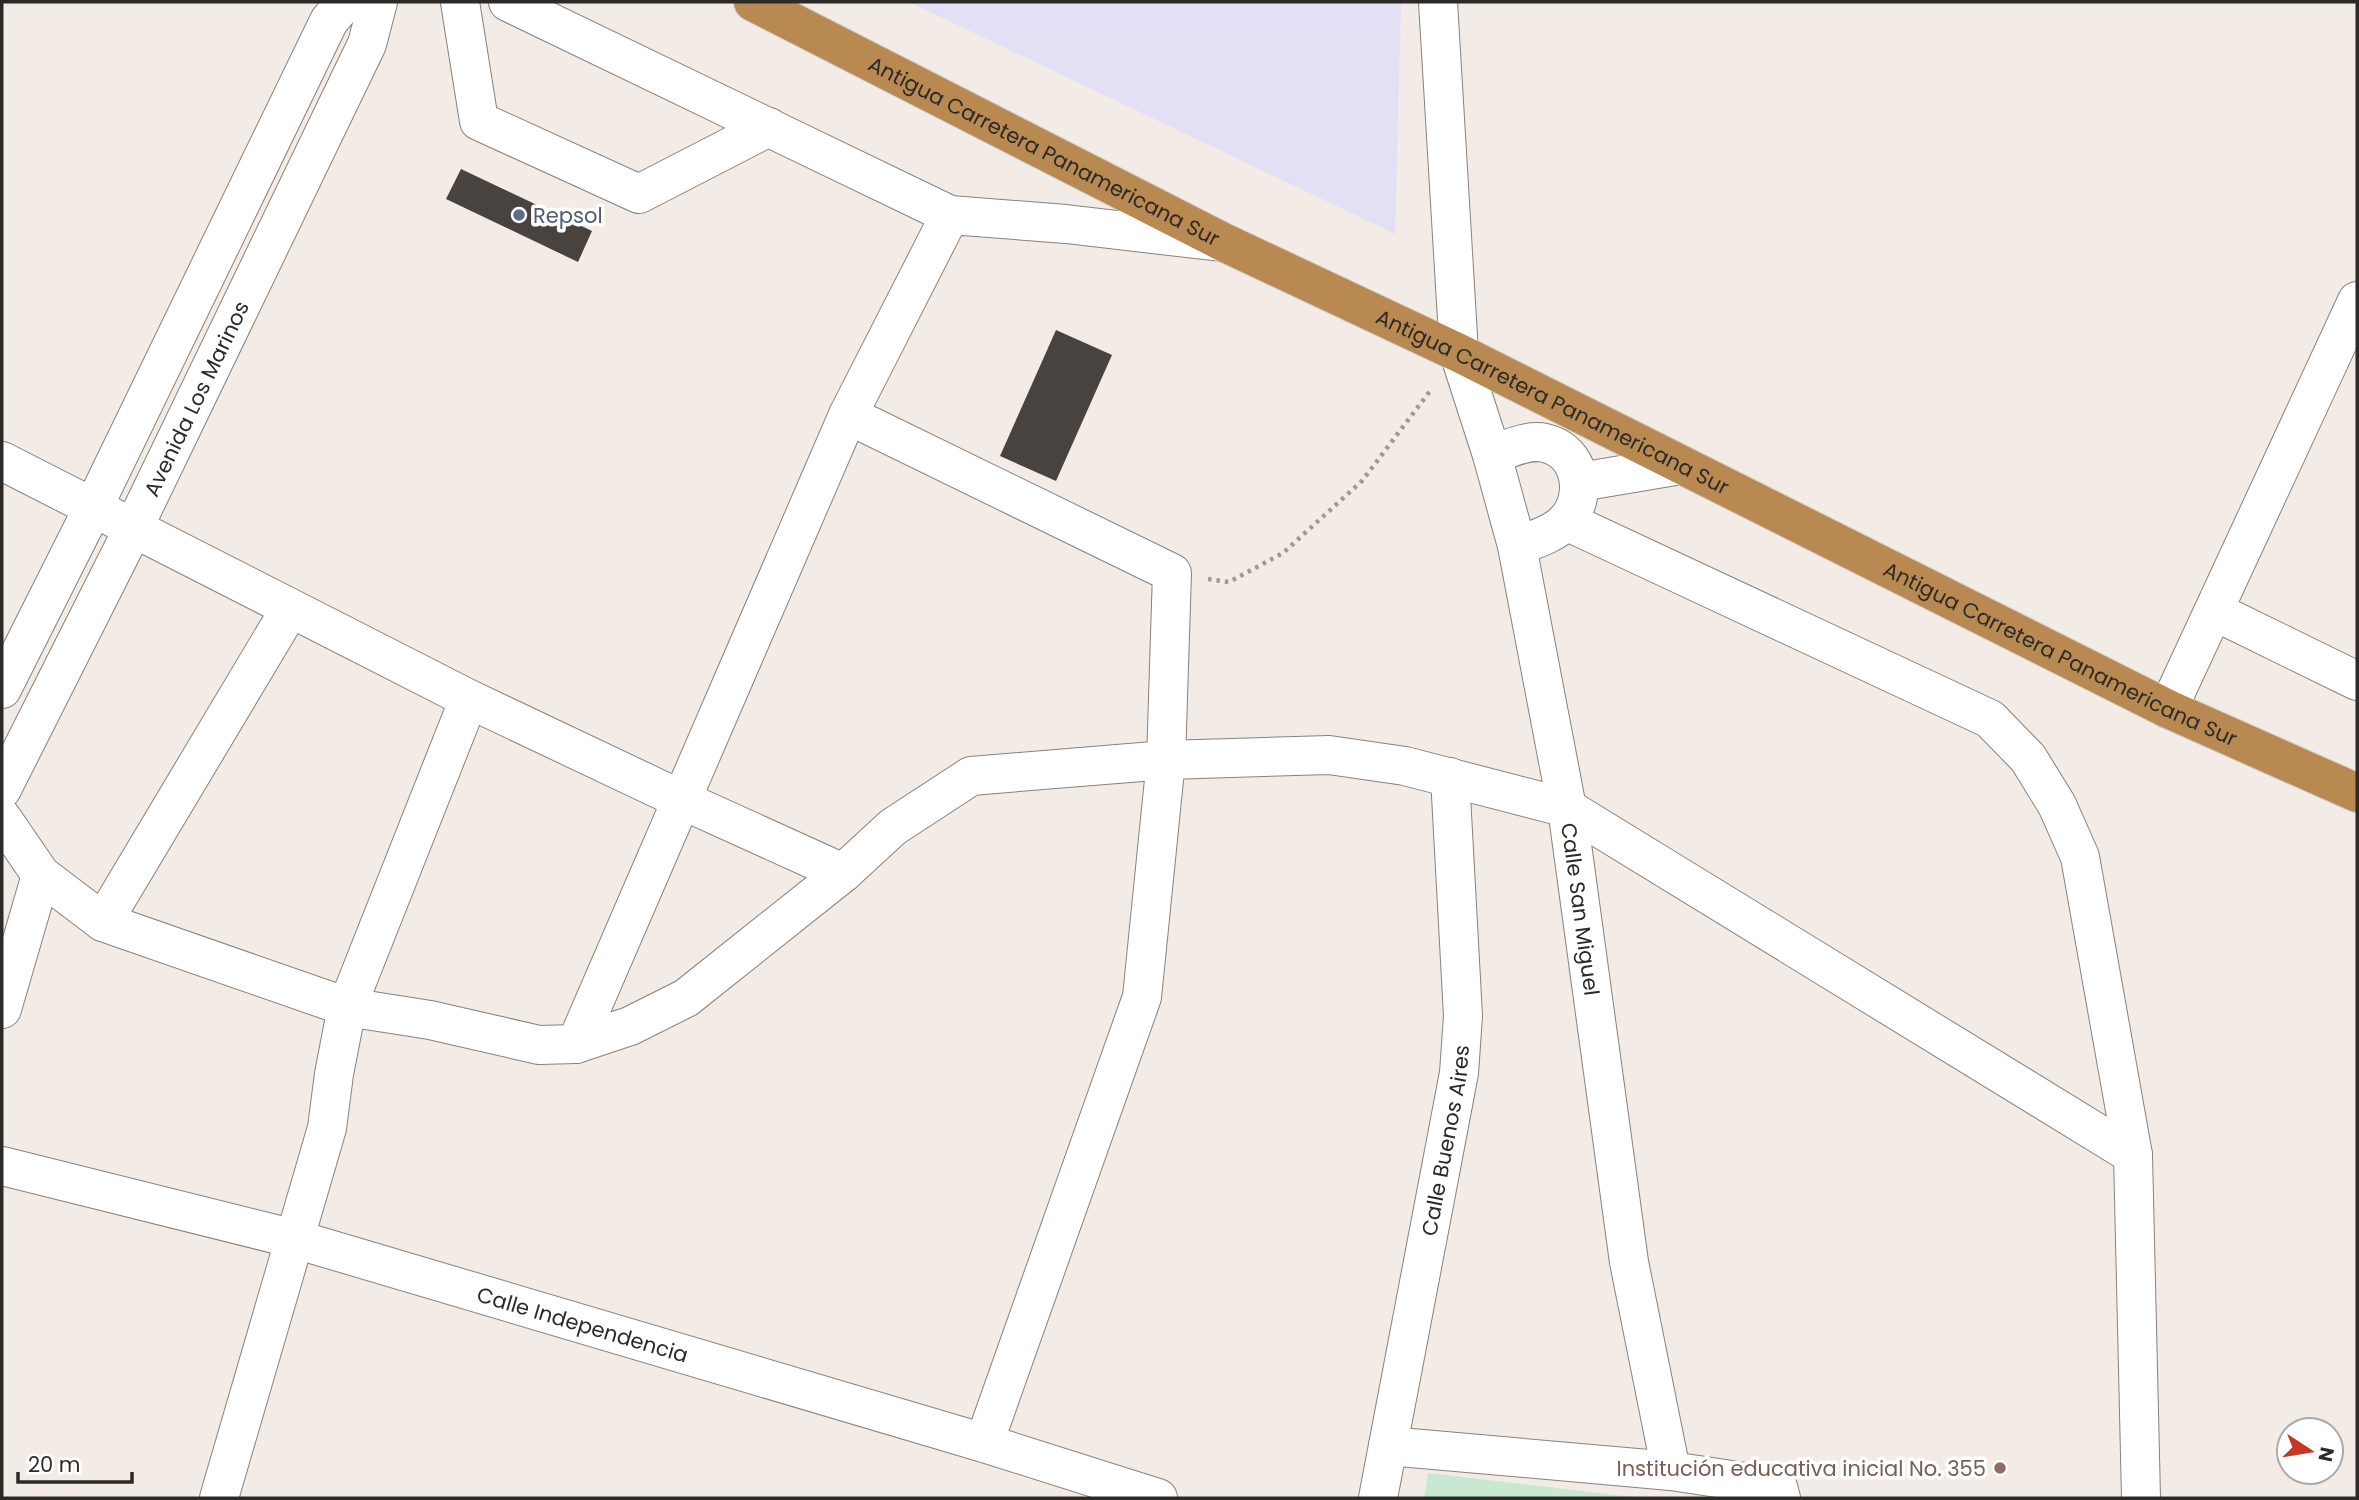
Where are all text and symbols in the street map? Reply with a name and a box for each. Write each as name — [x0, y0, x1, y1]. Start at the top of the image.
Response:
street label: Antigua Carretera Panamericana Sur — [864, 49, 1225, 253]
place label: Repsol — [533, 201, 603, 230]
marker: Repsol — [511, 207, 527, 223]
street label: Avenida Los Marinos — [136, 296, 255, 501]
street label: Antigua Carretera Panamericana Sur — [1371, 302, 1735, 501]
street label: Antigua Carretera Panamericana Sur — [1879, 554, 2242, 753]
street label: Calle San Miguel — [1555, 821, 1607, 997]
street label: Calle Buenos Aires — [1414, 1044, 1475, 1238]
street label: Calle Independencia — [474, 1279, 692, 1369]
north arrow — [2275, 1416, 2345, 1486]
scale bar — [18, 1440, 131, 1484]
text: N — [2311, 1445, 2341, 1464]
text: 20 m — [28, 1450, 81, 1479]
place label: Institución educativa inicial No. 355 — [1617, 1454, 1986, 1483]
marker: Institución educativa inicial No. 355 — [1992, 1460, 2008, 1476]

